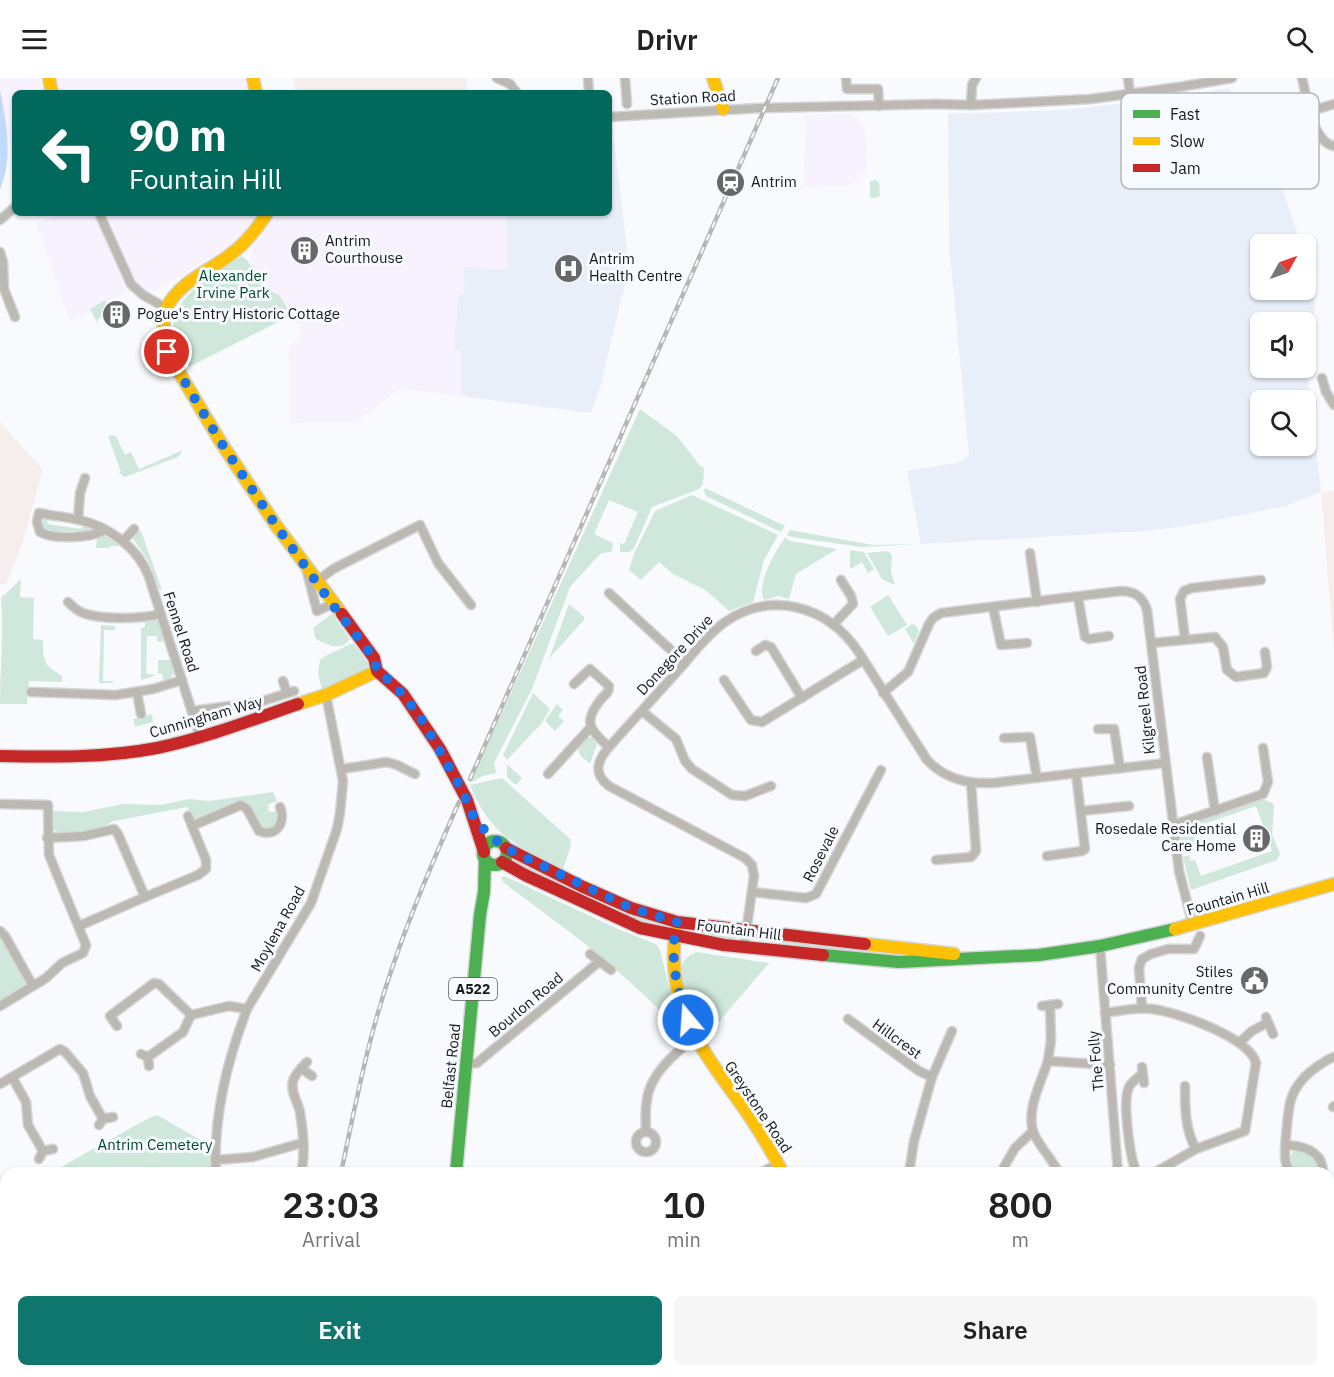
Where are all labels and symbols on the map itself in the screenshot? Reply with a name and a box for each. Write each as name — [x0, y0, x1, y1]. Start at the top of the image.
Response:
street label: Station Road — [650, 86, 736, 109]
legend — [1121, 93, 1319, 189]
text: Fast — [1170, 104, 1200, 124]
text: Slow — [1170, 131, 1205, 151]
text: Jam — [1170, 158, 1201, 178]
station icon: Antrim — [714, 166, 746, 198]
place label: Antrim — [751, 172, 797, 191]
place label: Antrim Courthouse — [325, 231, 403, 267]
building icon: Antrim Courthouse — [288, 234, 320, 266]
north arrow — [1250, 234, 1316, 300]
place label: Antrim Health Centre — [589, 249, 682, 285]
hospital icon: Antrim Health Centre — [552, 252, 584, 284]
park label: Alexander Irvine Park — [196, 266, 270, 302]
building icon: Pogue's Entry Historic Cottage — [100, 298, 132, 330]
place label: Pogue's Entry Historic Cottage — [137, 304, 340, 323]
pin — [141, 326, 192, 377]
street label: Fennel Road — [160, 589, 203, 675]
street label: Donegore Drive — [632, 610, 717, 699]
street label: Kilgreel Road — [1130, 665, 1159, 755]
street label: Cunningham Way — [147, 691, 265, 742]
place label: Rosedale Residential Care Home — [1095, 819, 1236, 855]
street label: Rosevale — [798, 822, 843, 885]
building icon: Rosedale Residential Care Home — [1241, 822, 1273, 854]
street label: Fountain Hill — [1184, 878, 1271, 919]
street label: Moylena Road — [246, 883, 309, 975]
street label: Fountain Hill — [696, 915, 782, 944]
place label: Stiles Community Centre — [1107, 962, 1233, 998]
public building icon: Stiles Community Centre — [1238, 965, 1270, 997]
street label: Bourlon Road — [485, 968, 567, 1041]
road number: A522 — [449, 978, 497, 1000]
position arrow — [656, 988, 720, 1052]
street label: Hillcrest — [869, 1014, 926, 1063]
street label: Belfast Road — [437, 1022, 464, 1109]
street label: The Folly — [1083, 1029, 1108, 1092]
street label: Greystone Road — [721, 1057, 796, 1156]
park label: Antrim Cemetery — [98, 1135, 213, 1154]

